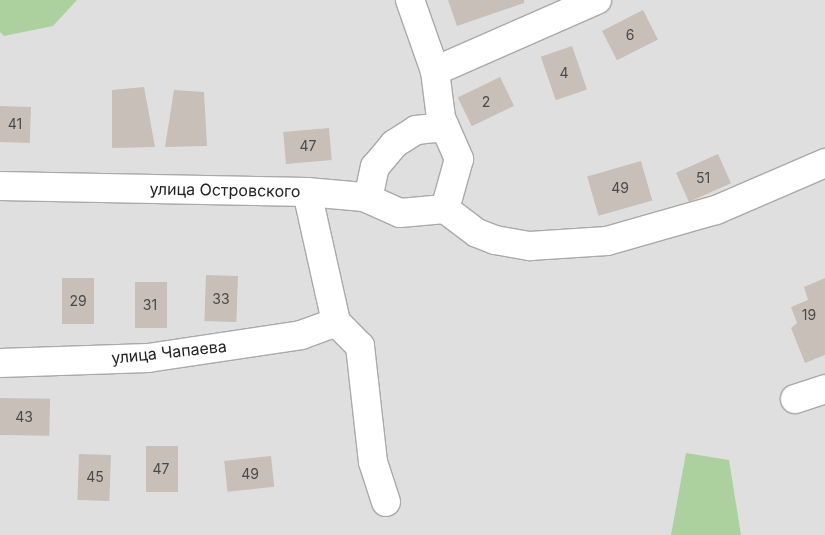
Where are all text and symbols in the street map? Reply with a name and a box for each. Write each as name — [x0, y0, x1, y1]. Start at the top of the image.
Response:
house number: 6 — [626, 27, 634, 43]
house number: 4 — [559, 65, 569, 81]
house number: 2 — [482, 94, 490, 110]
house number: 41 — [8, 116, 22, 132]
house number: 47 — [300, 138, 316, 154]
house number: 51 — [696, 170, 710, 186]
street label: улица Островского — [149, 179, 301, 201]
house number: 49 — [611, 180, 629, 196]
house number: 33 — [212, 291, 230, 307]
house number: 29 — [69, 293, 87, 309]
house number: 31 — [143, 297, 157, 313]
house number: 19 — [802, 307, 816, 323]
street label: улица Чапаева — [110, 336, 228, 368]
house number: 43 — [15, 409, 33, 425]
house number: 47 — [153, 461, 169, 477]
house number: 49 — [241, 466, 259, 482]
house number: 45 — [86, 469, 104, 485]

